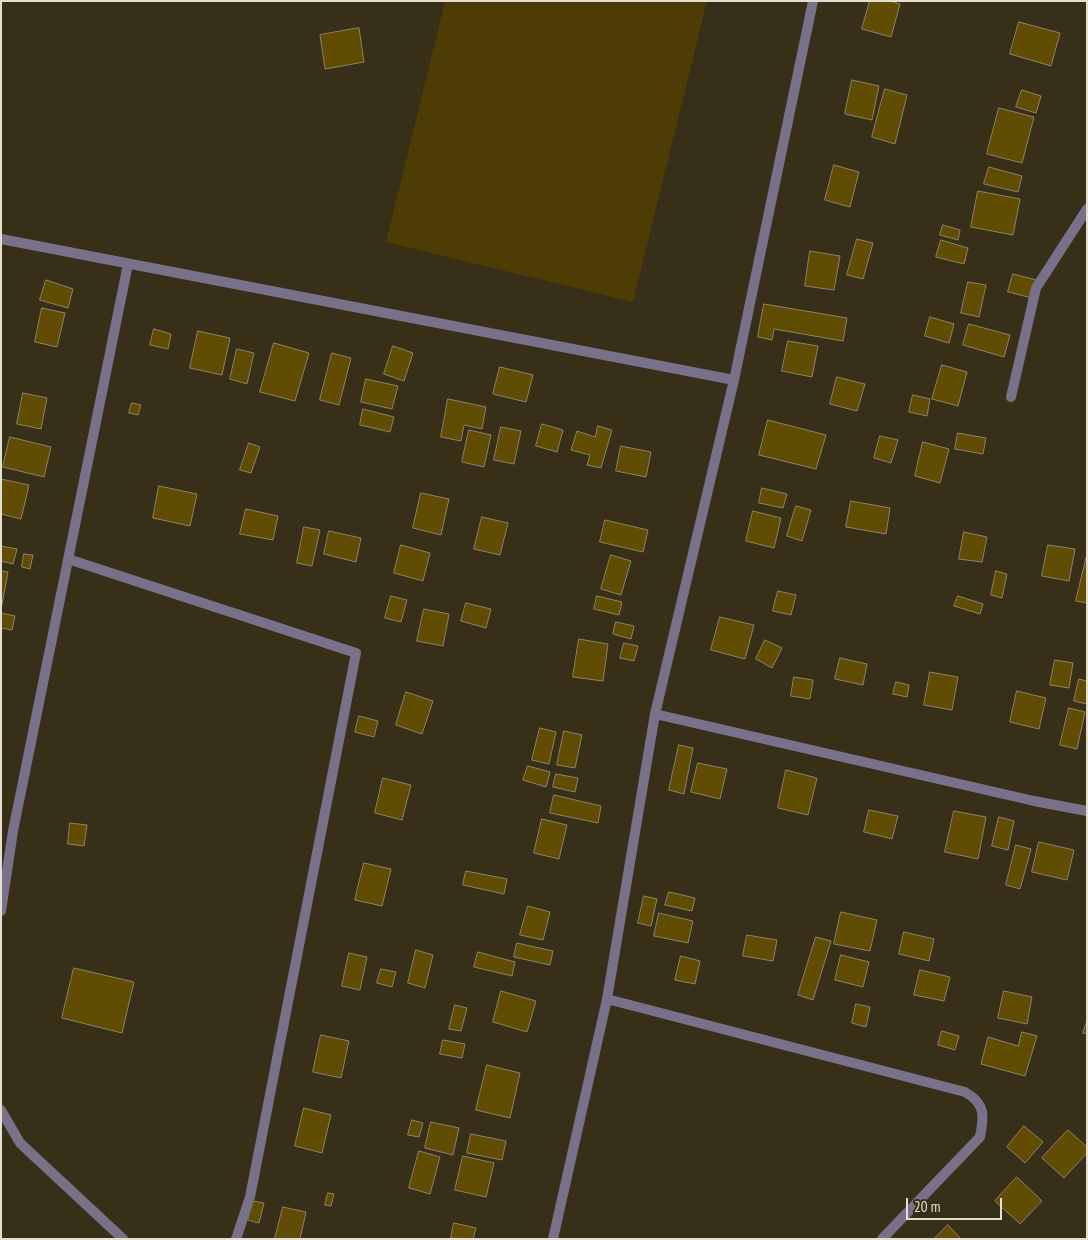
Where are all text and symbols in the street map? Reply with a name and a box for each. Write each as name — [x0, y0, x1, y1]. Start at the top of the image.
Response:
scale bar — [908, 1188, 1004, 1220]
text: 20 m — [914, 1197, 940, 1216]

